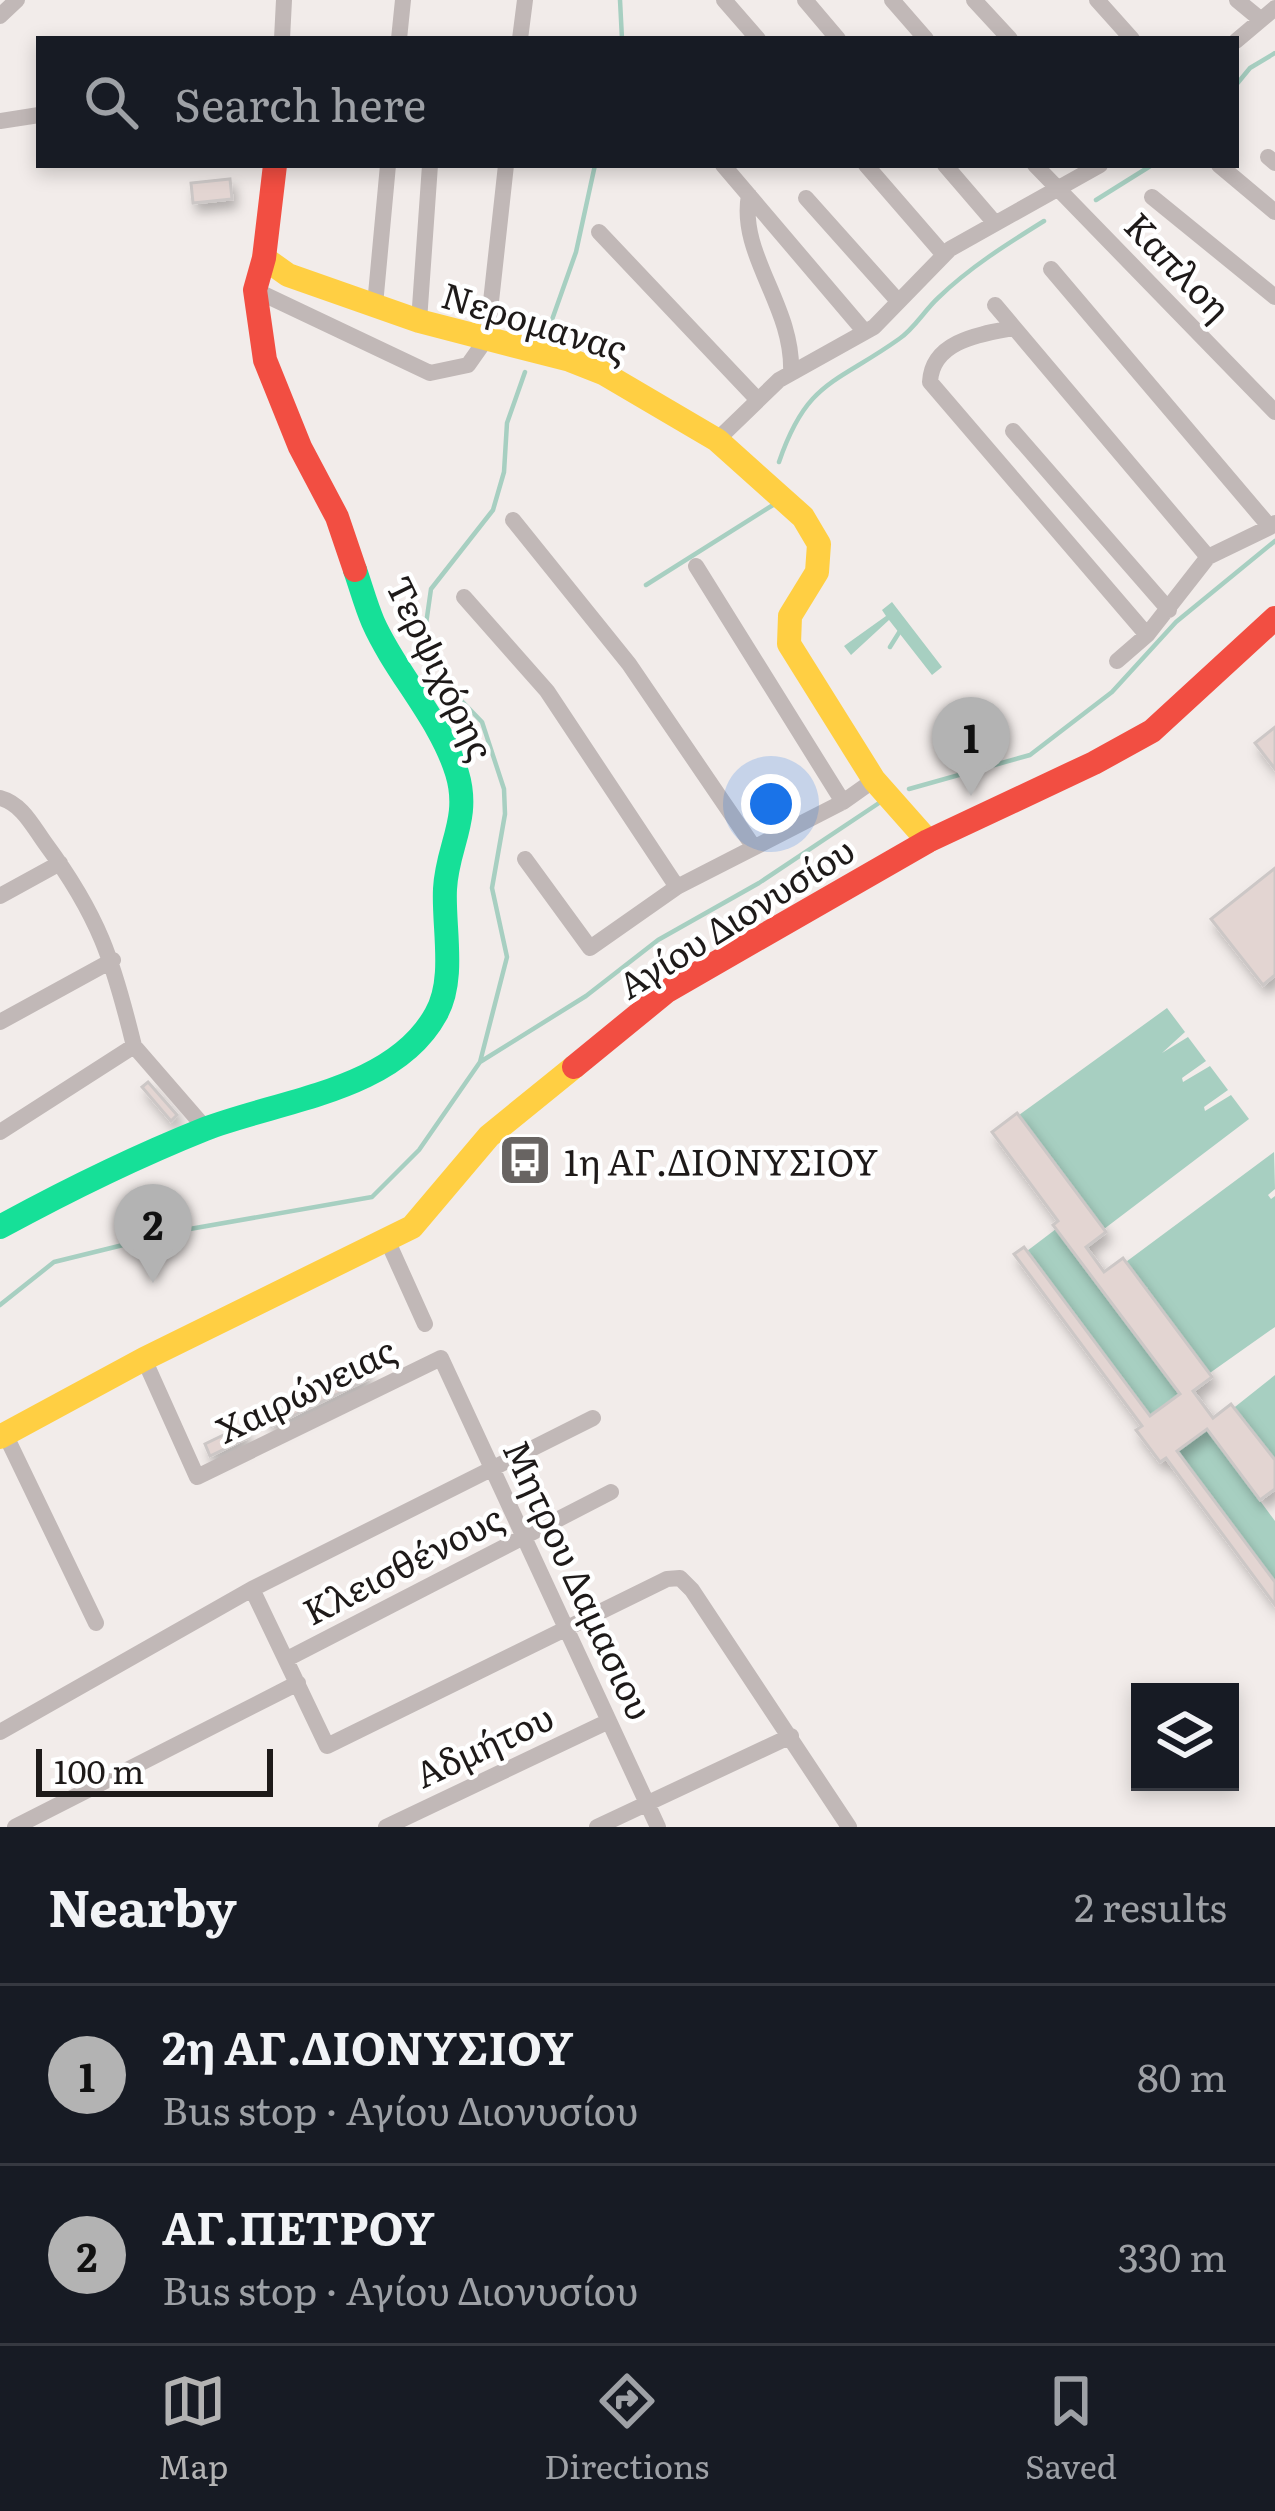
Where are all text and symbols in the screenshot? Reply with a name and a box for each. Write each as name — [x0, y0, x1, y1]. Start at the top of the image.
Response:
search box — [36, 36, 1239, 168]
icon: search — [78, 69, 144, 135]
text: Search here — [174, 69, 426, 136]
street label: Καπλοη — [1114, 199, 1244, 331]
street label: Νερομανας — [436, 267, 634, 373]
street label: Τερψιχόρης — [375, 566, 509, 768]
pin: 1 — [932, 697, 1010, 796]
your location — [741, 774, 801, 834]
street label: Αγίου Διονυσίου — [607, 822, 863, 1010]
bus stop icon: 1η ΑΓ.ΔΙΟΝΥΣΙΟΥ — [497, 1132, 553, 1188]
place label: 1η ΑΓ.ΔΙΟΝΥΣΙΟΥ — [564, 1134, 878, 1187]
pin: 2 — [114, 1184, 192, 1283]
street label: Χαιρώνειας — [206, 1322, 404, 1454]
street label: Μητρου Δαμασιου — [492, 1430, 668, 1728]
street label: Κλεισθένους — [293, 1490, 511, 1636]
map controls — [1131, 1683, 1239, 1791]
button: layers — [1131, 1683, 1239, 1791]
street label: Αδμήτου — [405, 1689, 561, 1799]
scale bar — [36, 1743, 273, 1796]
text: 100 m — [54, 1745, 144, 1794]
text: Nearby — [48, 1867, 237, 1943]
text: 2 results — [1074, 1876, 1227, 1934]
text: 2η ΑΓ.ΔΙΟΝΥΣΙΟΥ — [162, 2012, 574, 2079]
text: 1 — [79, 2046, 95, 2104]
text: 80 m — [1137, 2046, 1227, 2104]
text: Bus stop · Αγίου Διονυσίου — [162, 2079, 638, 2137]
text: ΑΓ.ΠΕΤΡΟΥ — [162, 2192, 435, 2259]
text: 2 — [77, 2226, 97, 2284]
text: 330 m — [1118, 2226, 1227, 2284]
text: Bus stop · Αγίου Διονυσίου — [162, 2259, 638, 2317]
tab: Map — [158, 2368, 228, 2489]
tab: Directions — [544, 2368, 709, 2489]
tab: Saved — [1025, 2368, 1117, 2489]

